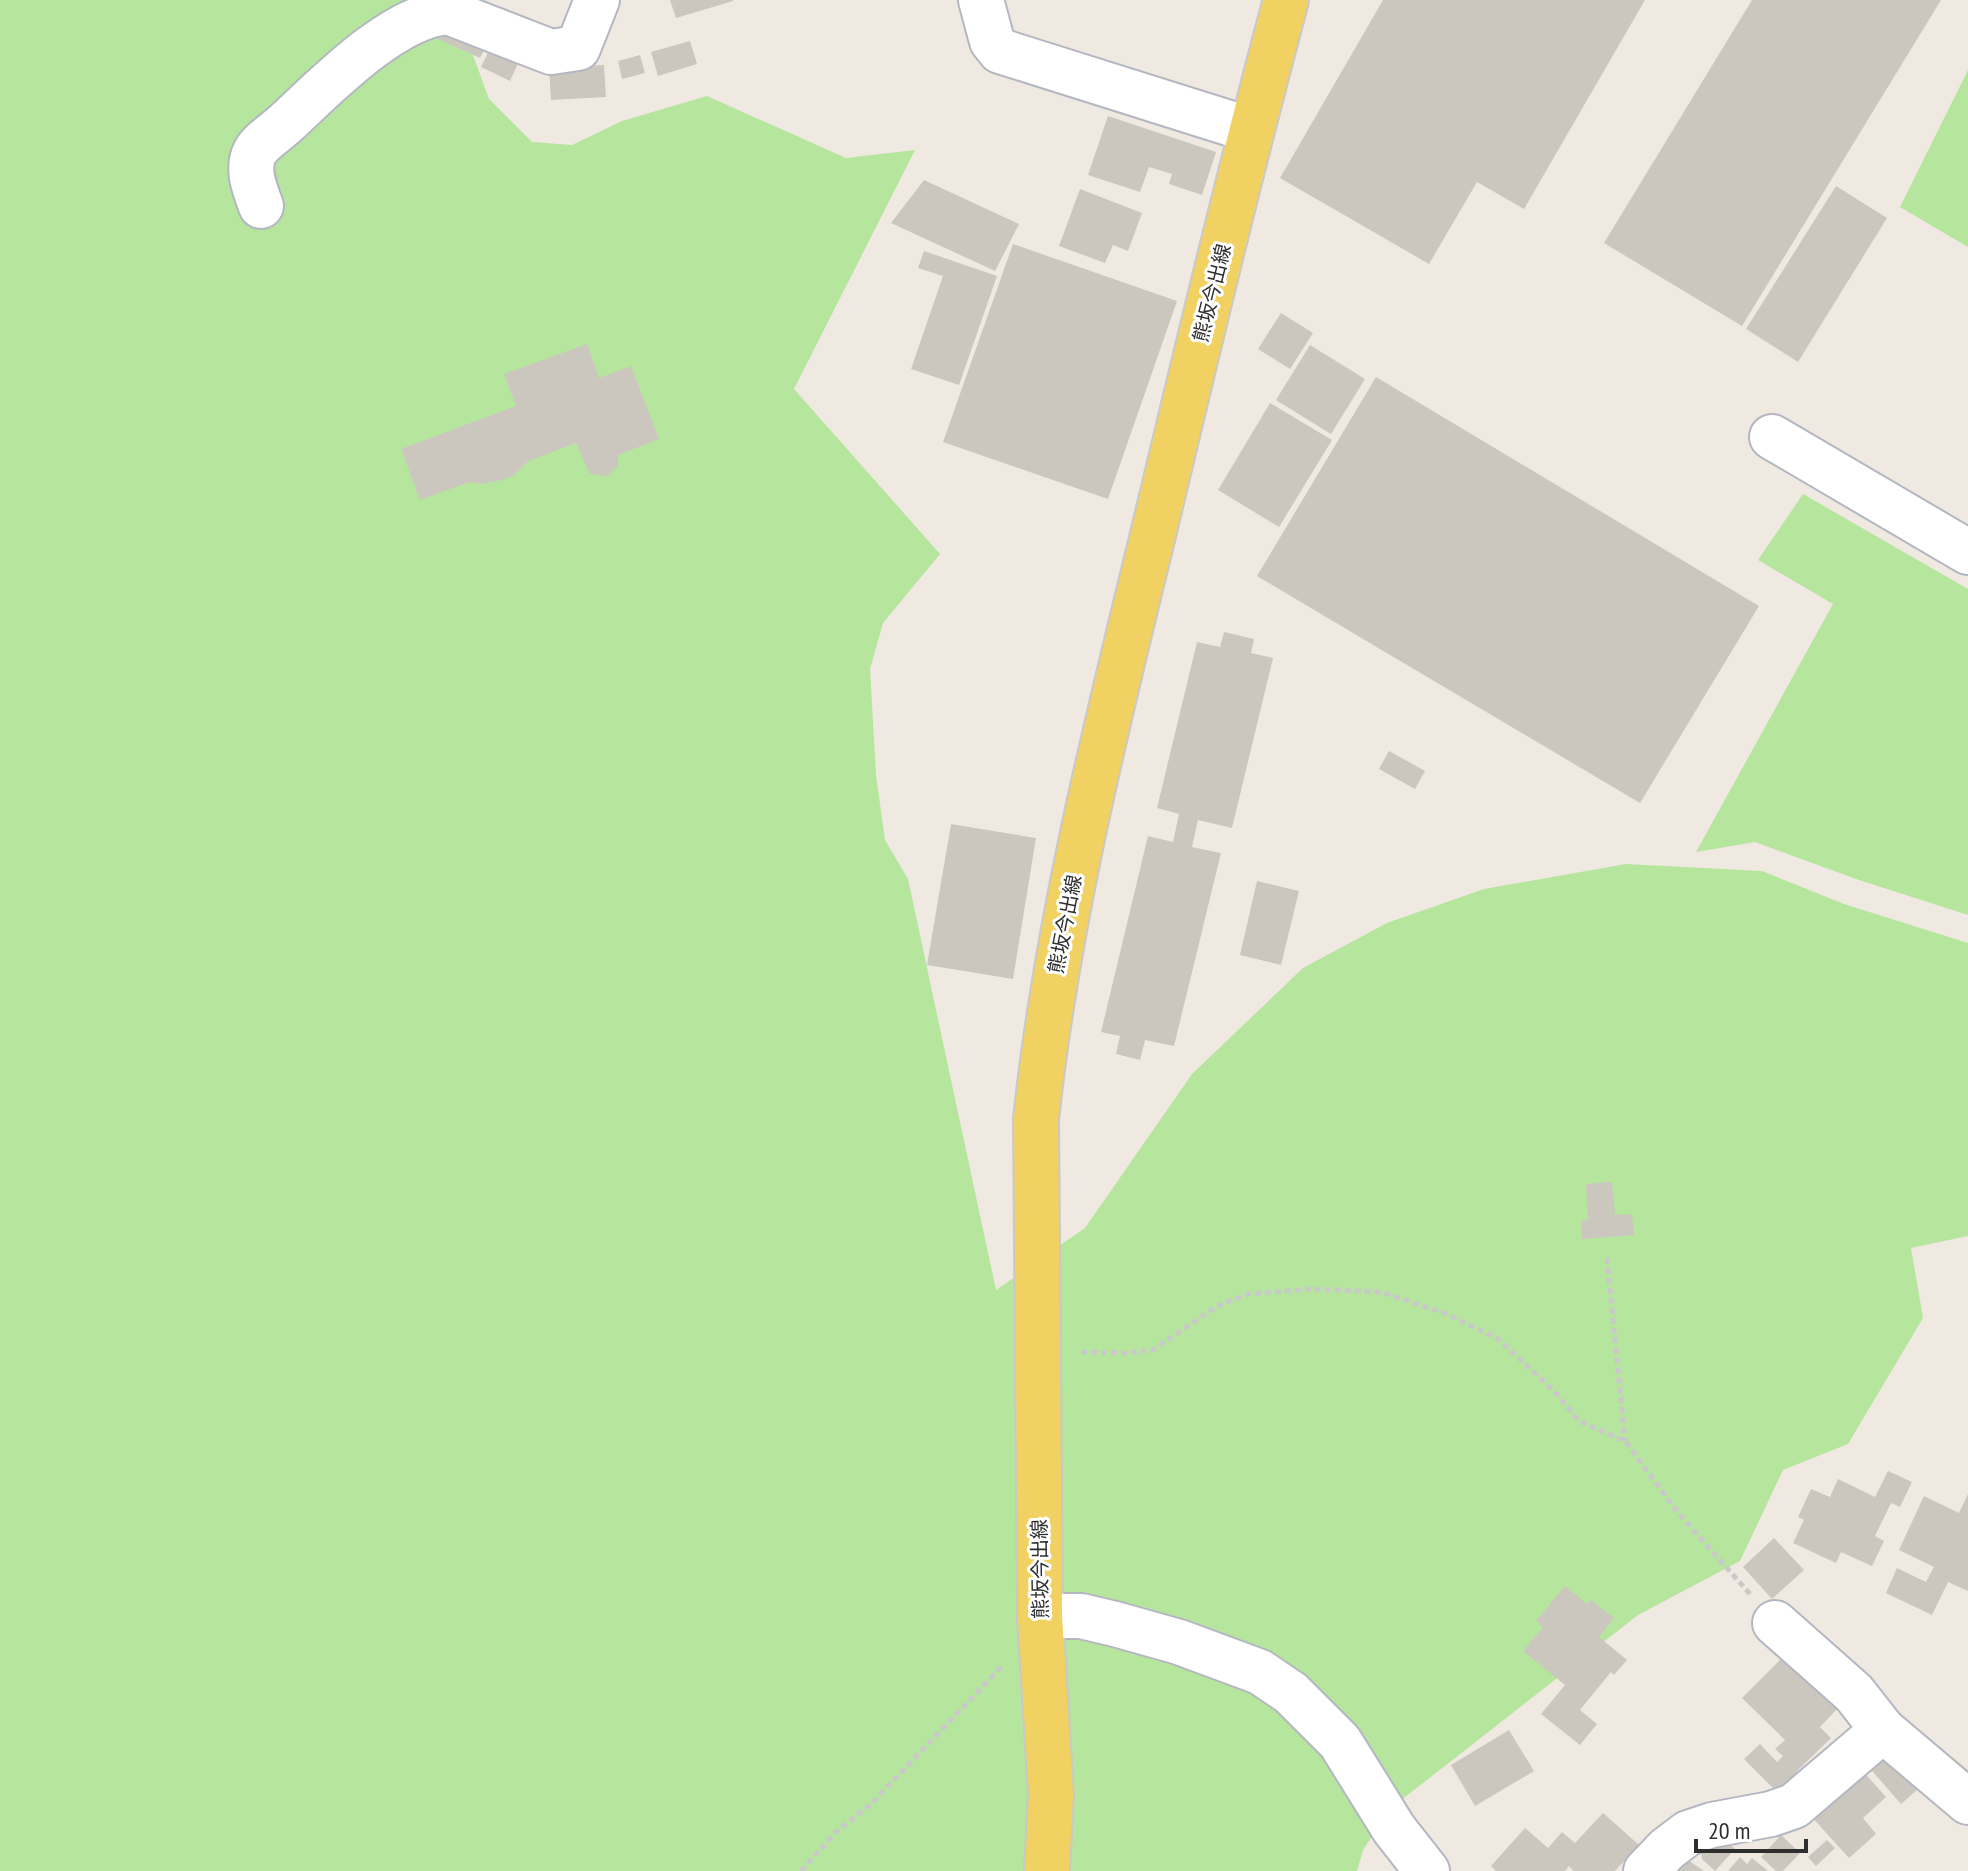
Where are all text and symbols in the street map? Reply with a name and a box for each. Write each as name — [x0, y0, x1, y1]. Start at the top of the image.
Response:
street label: 熊坂今出線 — [1187, 241, 1237, 345]
street label: 熊坂今出線 — [1043, 872, 1087, 976]
street label: 熊坂今出線 — [1026, 1519, 1054, 1619]
scale bar — [1696, 1803, 1806, 1853]
text: 20 m — [1708, 1815, 1750, 1846]

